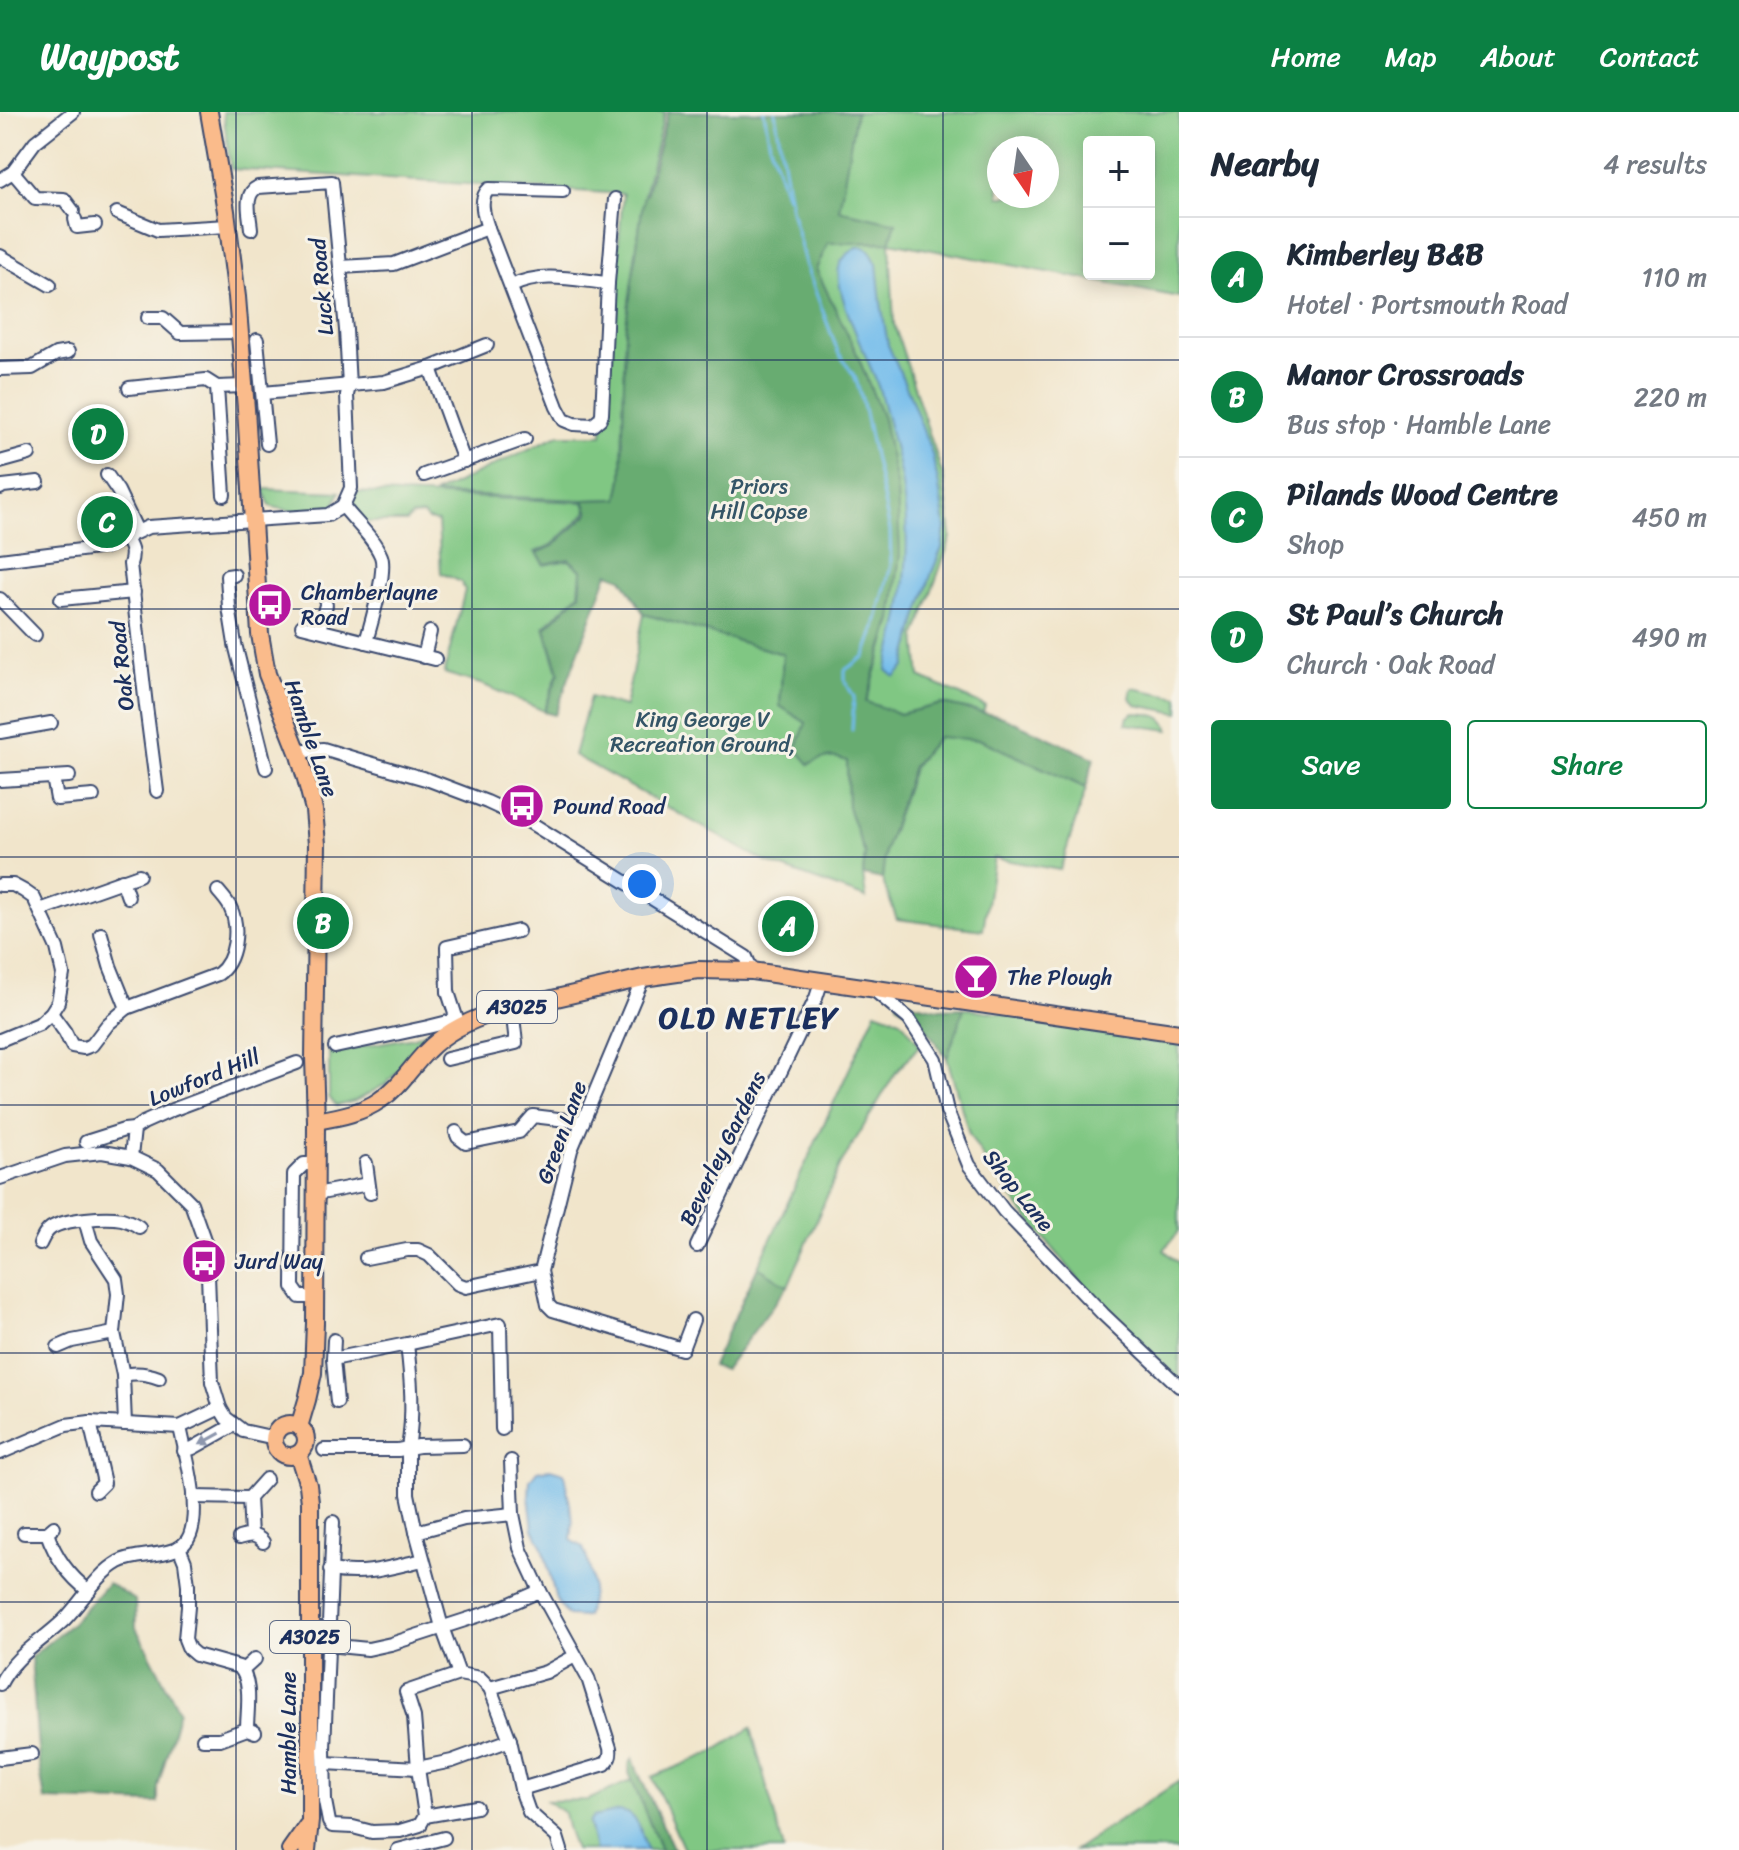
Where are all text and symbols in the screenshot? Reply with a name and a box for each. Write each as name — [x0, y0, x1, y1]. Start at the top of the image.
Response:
text: Waypost — [40, 23, 180, 90]
text: Home — [1271, 32, 1341, 81]
text: Map — [1385, 32, 1436, 81]
text: About — [1480, 32, 1556, 81]
text: Contact — [1600, 32, 1699, 81]
text: Nearby — [1211, 134, 1319, 194]
north arrow — [987, 136, 1059, 208]
map controls — [1083, 136, 1155, 280]
button: + — [1083, 136, 1155, 208]
text: 4 results — [1603, 141, 1707, 187]
button: − — [1083, 208, 1155, 280]
text: Kimberley B&B — [1287, 227, 1484, 281]
street label: Luck Road — [298, 235, 345, 337]
text: A — [1228, 254, 1246, 300]
text: 110 m — [1642, 254, 1707, 300]
text: Hotel · Portsmouth Road — [1287, 281, 1568, 327]
text: Manor Crossroads — [1287, 347, 1524, 401]
text: B — [1229, 374, 1245, 420]
text: 220 m — [1634, 374, 1707, 420]
text: Bus stop · Hamble Lane — [1287, 401, 1551, 447]
pin: D — [72, 404, 124, 464]
park label: Priors Hill Copse — [710, 467, 808, 531]
text: Pilands Wood Centre — [1287, 467, 1558, 521]
pin: C — [81, 492, 133, 552]
text: C — [1229, 494, 1245, 540]
text: 450 m — [1632, 494, 1707, 540]
text: Shop — [1287, 521, 1344, 567]
place label: Chamberlayne Road — [301, 573, 438, 637]
bus stop icon: Chamberlayne Road — [246, 581, 294, 629]
text: St Paul’s Church — [1287, 587, 1504, 641]
text: D — [1229, 614, 1245, 660]
text: 490 m — [1632, 614, 1707, 660]
street label: Oak Road — [97, 618, 146, 713]
text: Church · Oak Road — [1287, 641, 1495, 687]
street label: Hamble Lane — [273, 674, 350, 803]
park label: King George V Recreation Ground, — [610, 700, 796, 764]
button: Save — [1211, 720, 1451, 809]
button: Share — [1467, 720, 1707, 809]
bus stop icon: Pound Road — [498, 782, 546, 830]
place label: Pound Road — [553, 787, 667, 826]
your location — [622, 864, 662, 904]
pin: B — [297, 893, 349, 953]
pin: A — [762, 896, 814, 956]
bar icon: The Plough — [952, 953, 1000, 1001]
place label: The Plough — [1007, 958, 1113, 997]
road number: A3025 — [477, 991, 557, 1023]
district label: OLD NETLEY — [659, 991, 840, 1045]
street label: Lowford Hill — [142, 1037, 267, 1118]
street label: Beverley Gardens — [668, 1063, 777, 1232]
street label: Green Lane — [525, 1075, 598, 1189]
street label: Shop Lane — [973, 1140, 1065, 1241]
bus stop icon: Jurd Way — [180, 1237, 228, 1285]
place label: Jurd Way — [234, 1242, 324, 1281]
one-way arrow — [198, 1432, 221, 1446]
road number: A3025 — [270, 1621, 350, 1653]
street label: Hamble Lane — [269, 1672, 308, 1794]

